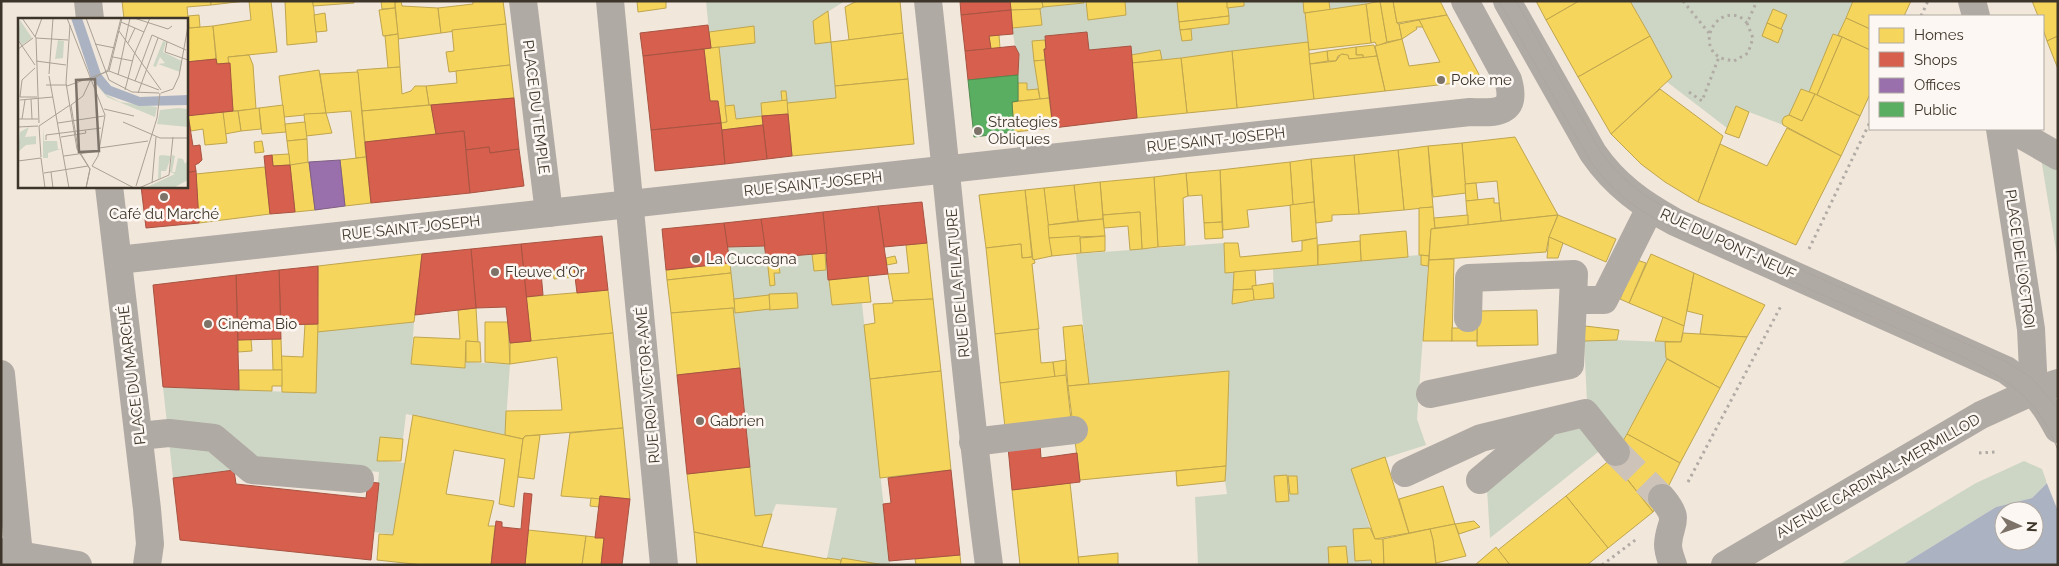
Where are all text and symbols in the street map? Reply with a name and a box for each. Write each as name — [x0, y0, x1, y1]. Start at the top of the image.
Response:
legend — [1869, 15, 2044, 130]
inset map — [18, 18, 188, 188]
text: Homes — [1914, 26, 1964, 44]
street label: PLACE DU TEMPLE — [519, 39, 553, 175]
text: Shops — [1914, 51, 1957, 69]
place label: Poke me — [1451, 71, 1512, 89]
marker: Poke me — [1435, 74, 1447, 86]
text: Offices — [1914, 76, 1961, 94]
text: Public — [1914, 101, 1957, 119]
place label: Strategies Obliques — [988, 113, 1058, 148]
street label: RUE SAINT-JOSEPH — [1146, 124, 1286, 156]
marker: Strategies Obliques — [972, 125, 984, 137]
street label: RUE SAINT-JOSEPH — [743, 168, 883, 200]
street label: PLACE DE L'OCTROI — [2001, 188, 2039, 330]
marker: Café du Marché — [158, 191, 170, 203]
place label: Café du Marché — [109, 205, 219, 223]
street label: RUE DU PONT-NEUF — [1657, 205, 1799, 283]
street label: RUE DE LA FILATURE — [943, 208, 973, 358]
street label: RUE SAINT-JOSEPH — [341, 212, 481, 244]
place label: La Cuccagna — [706, 250, 797, 268]
marker: La Cuccagna — [690, 253, 702, 265]
place label: Fleuve d'Or — [505, 263, 585, 281]
marker: Fleuve d'Or — [489, 266, 501, 278]
street label: PLACE DU MARCHÉ — [115, 304, 149, 446]
street label: RUE ROI-VICTOR-AMÉ — [632, 306, 664, 464]
place label: Cinéma Bio — [218, 315, 297, 333]
marker: Cinéma Bio — [202, 318, 214, 330]
street label: AVENUE CARDINAL-MERMILLOD — [1773, 410, 1984, 542]
place label: Gabrien — [710, 412, 764, 430]
marker: Gabrien — [694, 415, 706, 427]
north arrow — [1994, 501, 2044, 551]
text: N — [2024, 521, 2040, 532]

